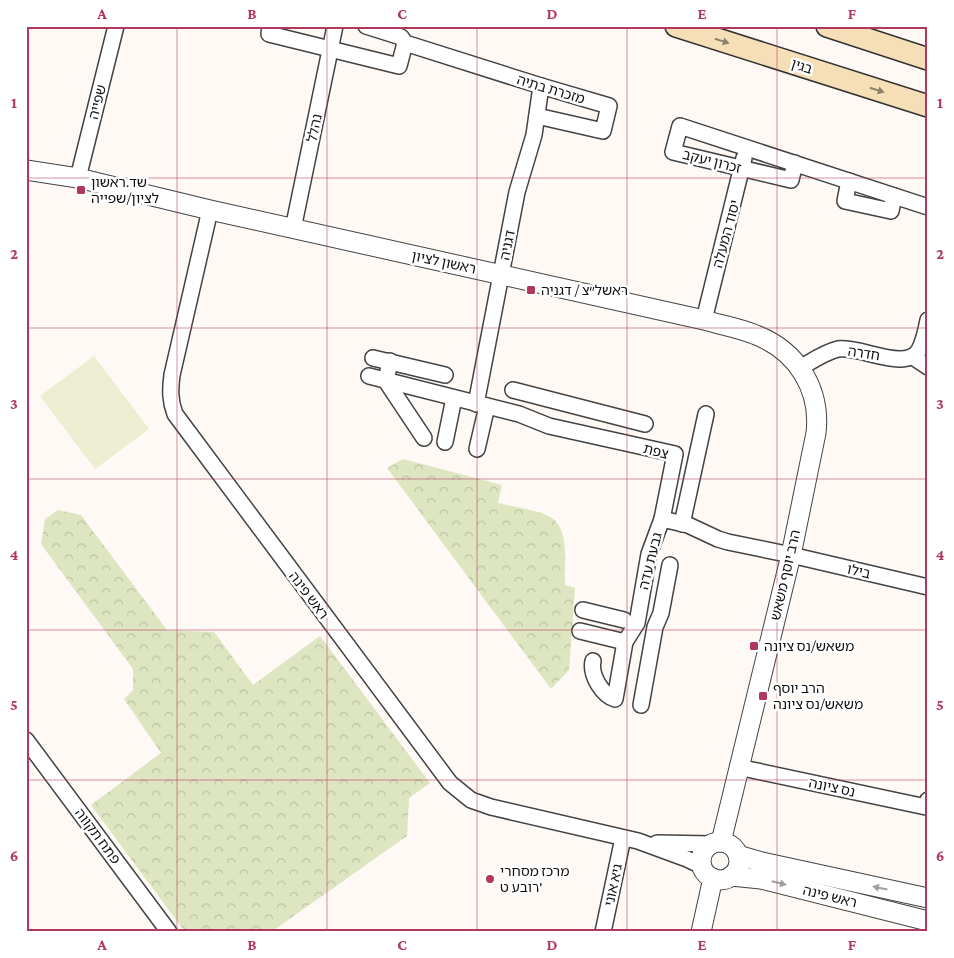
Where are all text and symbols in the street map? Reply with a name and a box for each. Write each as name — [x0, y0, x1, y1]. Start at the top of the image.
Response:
text: A — [96, 5, 107, 22]
text: B — [247, 5, 257, 22]
text: C — [397, 5, 407, 22]
text: D — [546, 5, 558, 22]
text: E — [697, 5, 707, 22]
text: F — [848, 5, 857, 22]
one-way arrow — [715, 37, 730, 45]
street label: בגין — [789, 55, 815, 77]
street label: מזכרת בתיה — [515, 71, 587, 107]
street label: שפייה — [85, 83, 109, 121]
one-way arrow — [870, 86, 885, 94]
text: 1 — [11, 94, 17, 111]
text: 1 — [937, 94, 943, 111]
street label: נהלל — [303, 112, 325, 144]
street label: זכרון יעקב — [681, 146, 743, 176]
place label: שד.ראשון לציון/שפייה — [91, 174, 159, 206]
marker: שד.ראשון לציון/שפייה — [75, 184, 87, 196]
street label: יסוד המעלה — [709, 198, 743, 270]
street label: דגניה — [496, 228, 518, 262]
text: 2 — [10, 245, 18, 262]
text: 2 — [936, 245, 944, 262]
street label: ראשון לציון — [410, 247, 478, 277]
place label: ראשל״צ / דגניה — [541, 282, 628, 298]
marker: ראשל״צ / דגניה — [525, 284, 537, 296]
street label: חדרה — [847, 343, 881, 363]
text: 3 — [10, 395, 18, 412]
text: 3 — [936, 395, 944, 412]
street label: צפת — [642, 440, 671, 462]
street label: הרב יוסף משאש — [767, 528, 803, 622]
street label: גבעת עדה — [635, 531, 665, 591]
text: 4 — [10, 546, 19, 563]
text: 4 — [936, 546, 945, 563]
street label: בילו — [846, 561, 872, 581]
street label: ראש פינה — [286, 568, 332, 622]
place label: משאש/נס ציונה — [764, 638, 854, 654]
marker: משאש/נס ציונה — [748, 640, 760, 652]
place label: הרב יוסף משאש/נס ציונה — [773, 680, 863, 712]
marker: הרב יוסף משאש/נס ציונה — [757, 690, 769, 702]
text: 5 — [10, 696, 18, 713]
text: 5 — [936, 696, 944, 713]
street label: נס ציונה — [807, 774, 857, 800]
street label: פתח תקווה — [72, 805, 124, 867]
text: 6 — [10, 847, 18, 864]
text: 6 — [936, 847, 944, 864]
street label: גיא אוני — [601, 862, 625, 908]
place label: מרכז מסחרי רובע ט' — [500, 863, 569, 895]
marker: מרכז מסחרי רובע ט' — [484, 873, 496, 885]
one-way arrow — [772, 880, 787, 888]
street label: ראש פינה — [801, 882, 859, 910]
one-way arrow — [873, 884, 888, 892]
text: A — [96, 936, 107, 953]
text: B — [247, 936, 257, 953]
text: C — [397, 936, 407, 953]
text: D — [546, 936, 558, 953]
text: E — [697, 936, 707, 953]
text: F — [848, 936, 857, 953]

